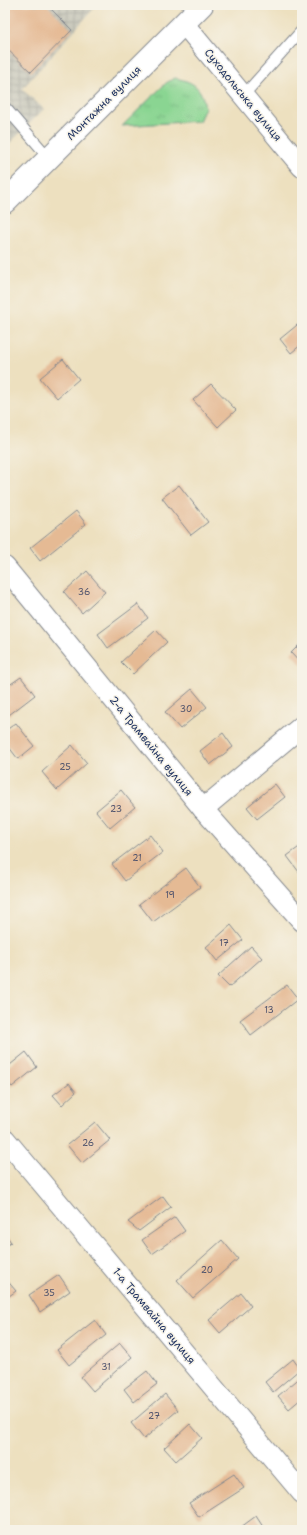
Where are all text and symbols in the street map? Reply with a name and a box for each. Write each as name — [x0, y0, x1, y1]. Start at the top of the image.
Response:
street label: Суходольська вулиця — [201, 46, 285, 144]
street label: Монтажна вулиця — [63, 62, 145, 144]
house number: 36 — [78, 586, 90, 598]
street label: 2-а Трамвайна вулиця — [106, 693, 196, 799]
house number: 30 — [180, 703, 192, 715]
house number: 25 — [59, 761, 71, 773]
house number: 23 — [110, 803, 122, 815]
house number: 21 — [132, 852, 142, 864]
house number: 19 — [165, 889, 175, 901]
house number: 17 — [219, 937, 229, 949]
house number: 13 — [264, 1004, 274, 1016]
house number: 26 — [82, 1137, 94, 1149]
street label: 1-а Трамвайна вулиця — [109, 1264, 199, 1368]
house number: 20 — [201, 1264, 213, 1276]
house number: 35 — [43, 1287, 55, 1299]
house number: 31 — [101, 1361, 111, 1373]
house number: 27 — [148, 1410, 160, 1422]

